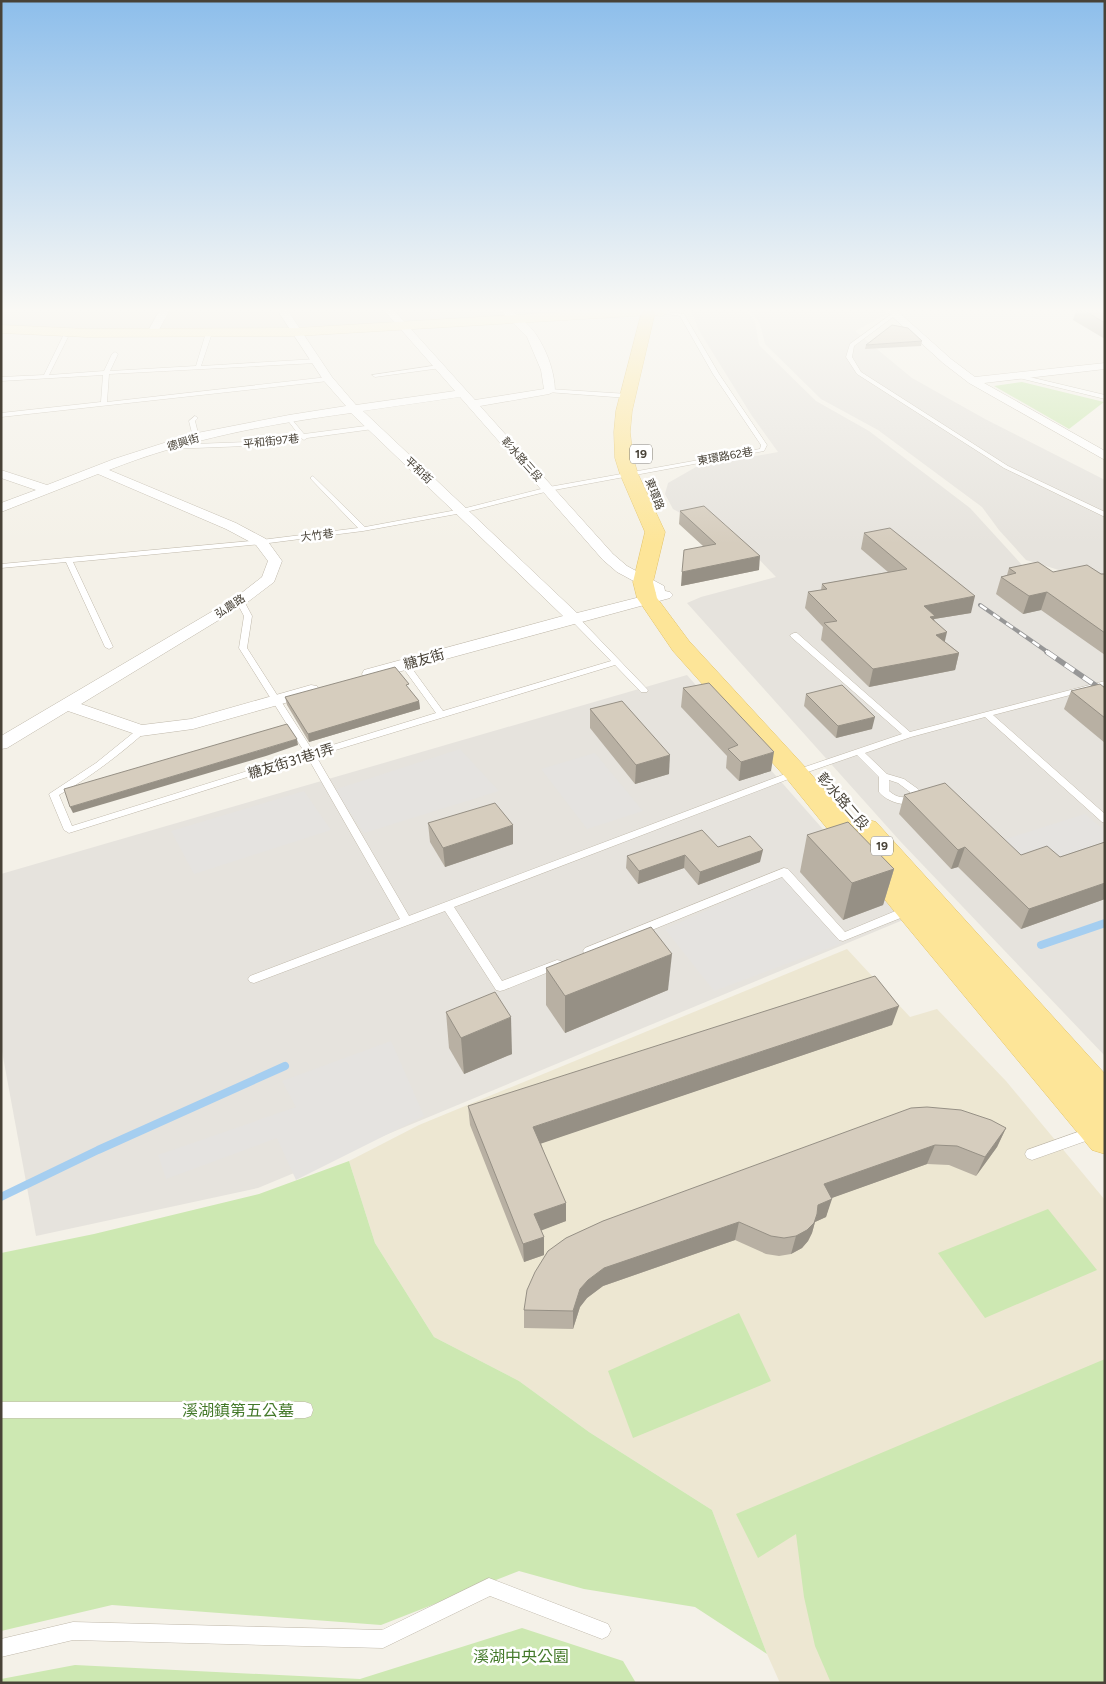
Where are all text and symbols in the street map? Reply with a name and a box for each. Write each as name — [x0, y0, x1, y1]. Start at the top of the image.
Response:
street label: 德興街 — [165, 431, 201, 454]
street label: 平和街97巷 — [242, 432, 300, 451]
street label: 彰水路三段 — [498, 435, 545, 484]
road number: 19 — [630, 444, 652, 464]
street label: 東環路62巷 — [696, 445, 754, 468]
street label: 平和街 — [402, 454, 435, 486]
street label: 東環路 — [643, 476, 667, 512]
street label: 大竹巷 — [300, 527, 334, 544]
street label: 弘農路 — [213, 592, 248, 621]
street label: 糖友街 — [402, 646, 447, 673]
street label: 糖友街31巷1弄 — [246, 740, 336, 783]
street label: 彰水路二段 — [813, 769, 872, 833]
road number: 19 — [871, 836, 893, 856]
park label: 溪湖鎮第五公墓 — [182, 1401, 294, 1420]
park label: 溪湖中央公園 — [473, 1647, 569, 1666]

